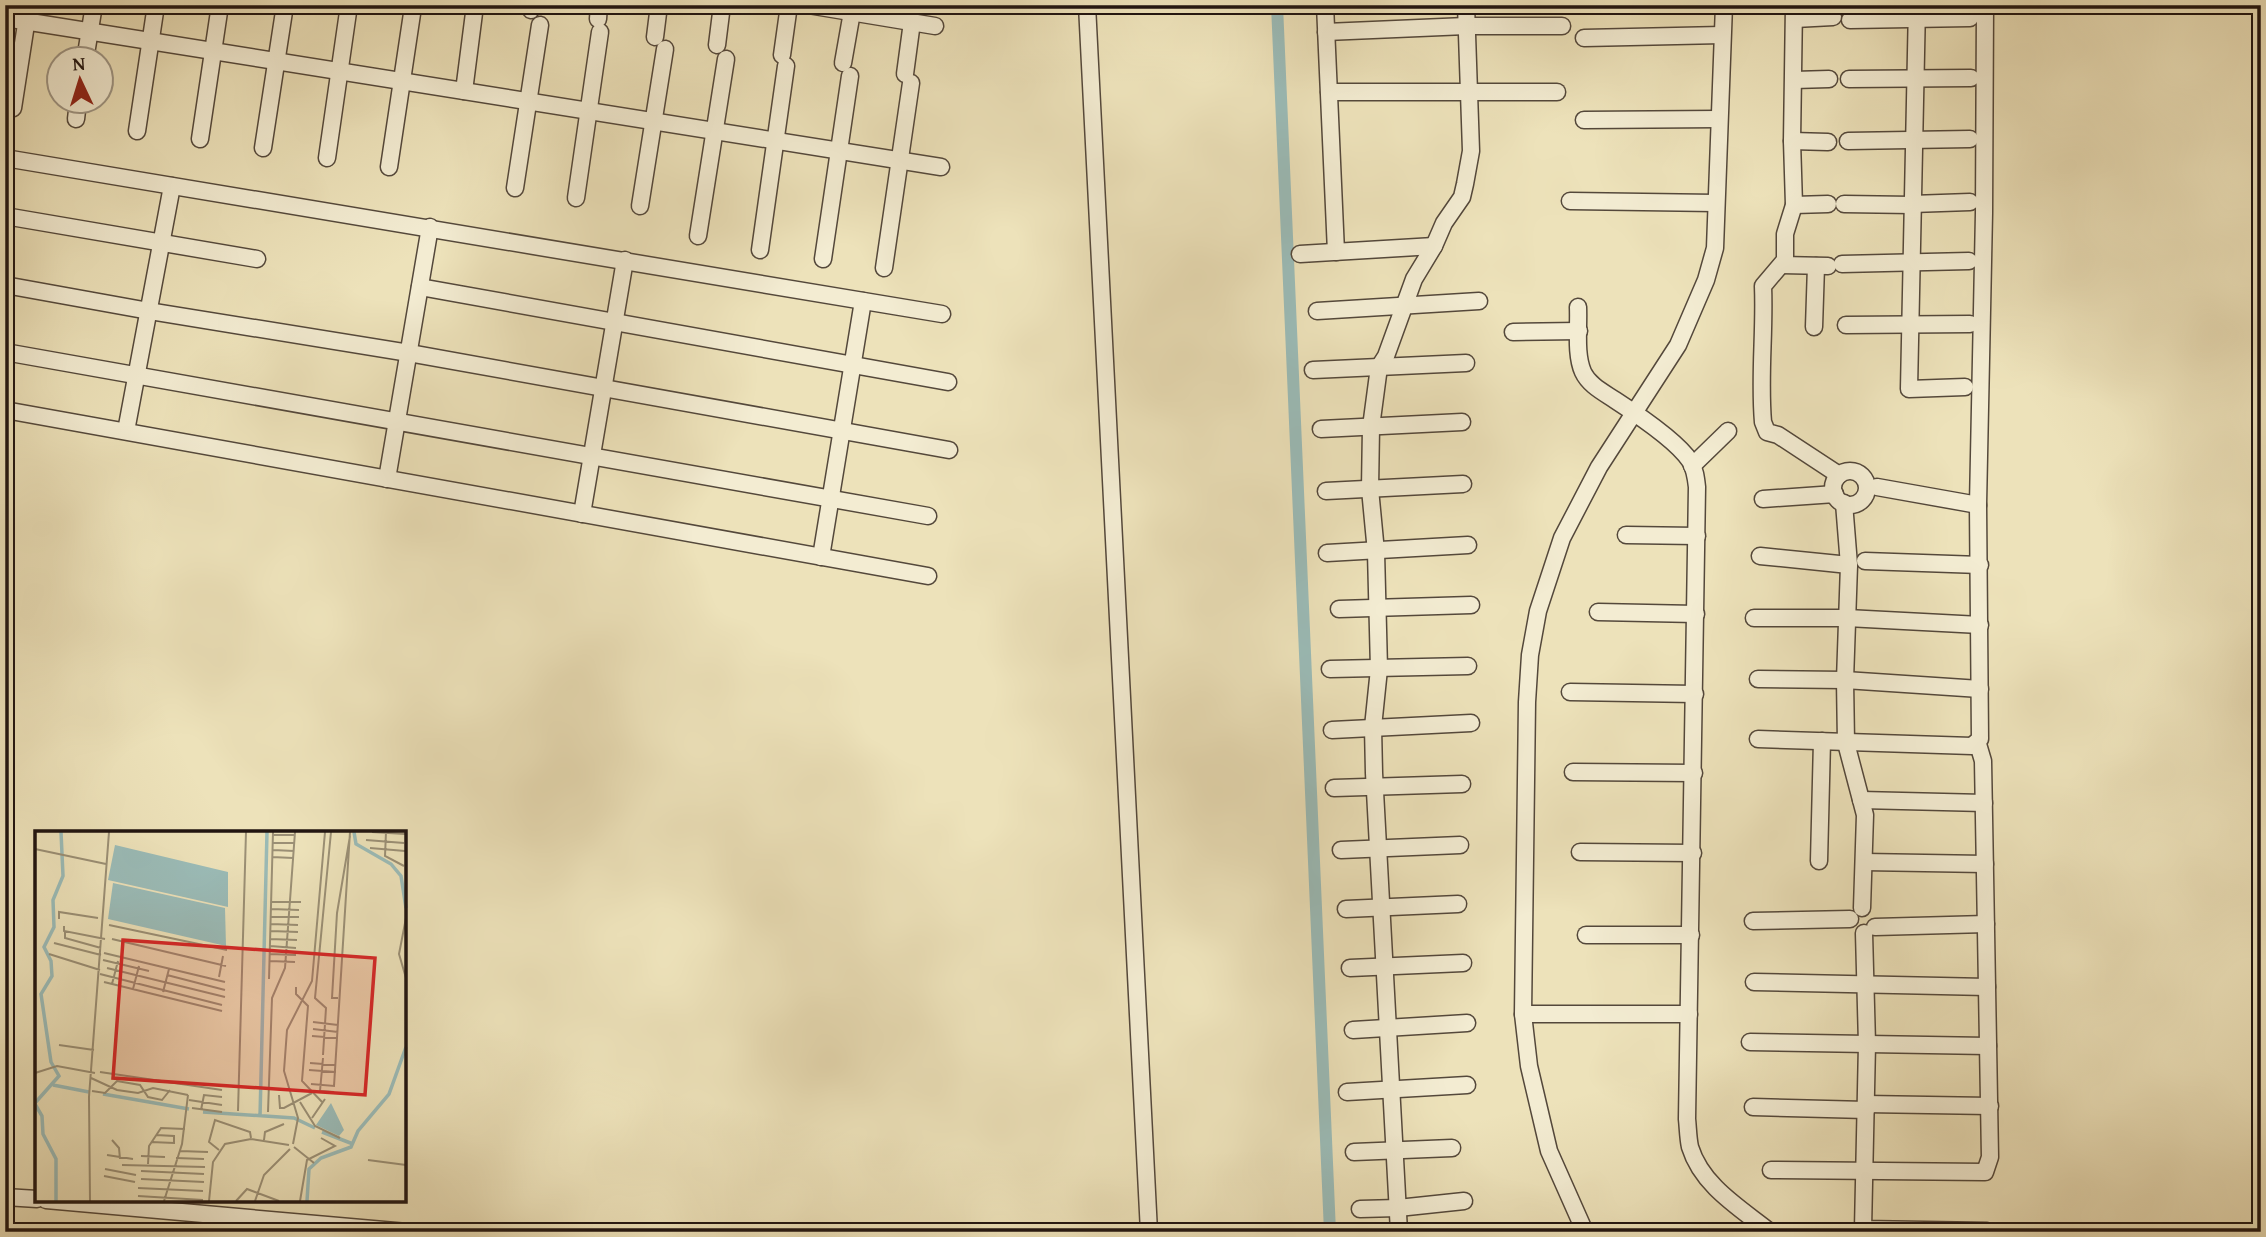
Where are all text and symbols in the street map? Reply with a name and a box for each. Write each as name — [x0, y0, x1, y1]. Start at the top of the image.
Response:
north arrow — [46, 46, 116, 116]
text: N — [72, 49, 86, 77]
inset map — [35, 831, 406, 1202]

